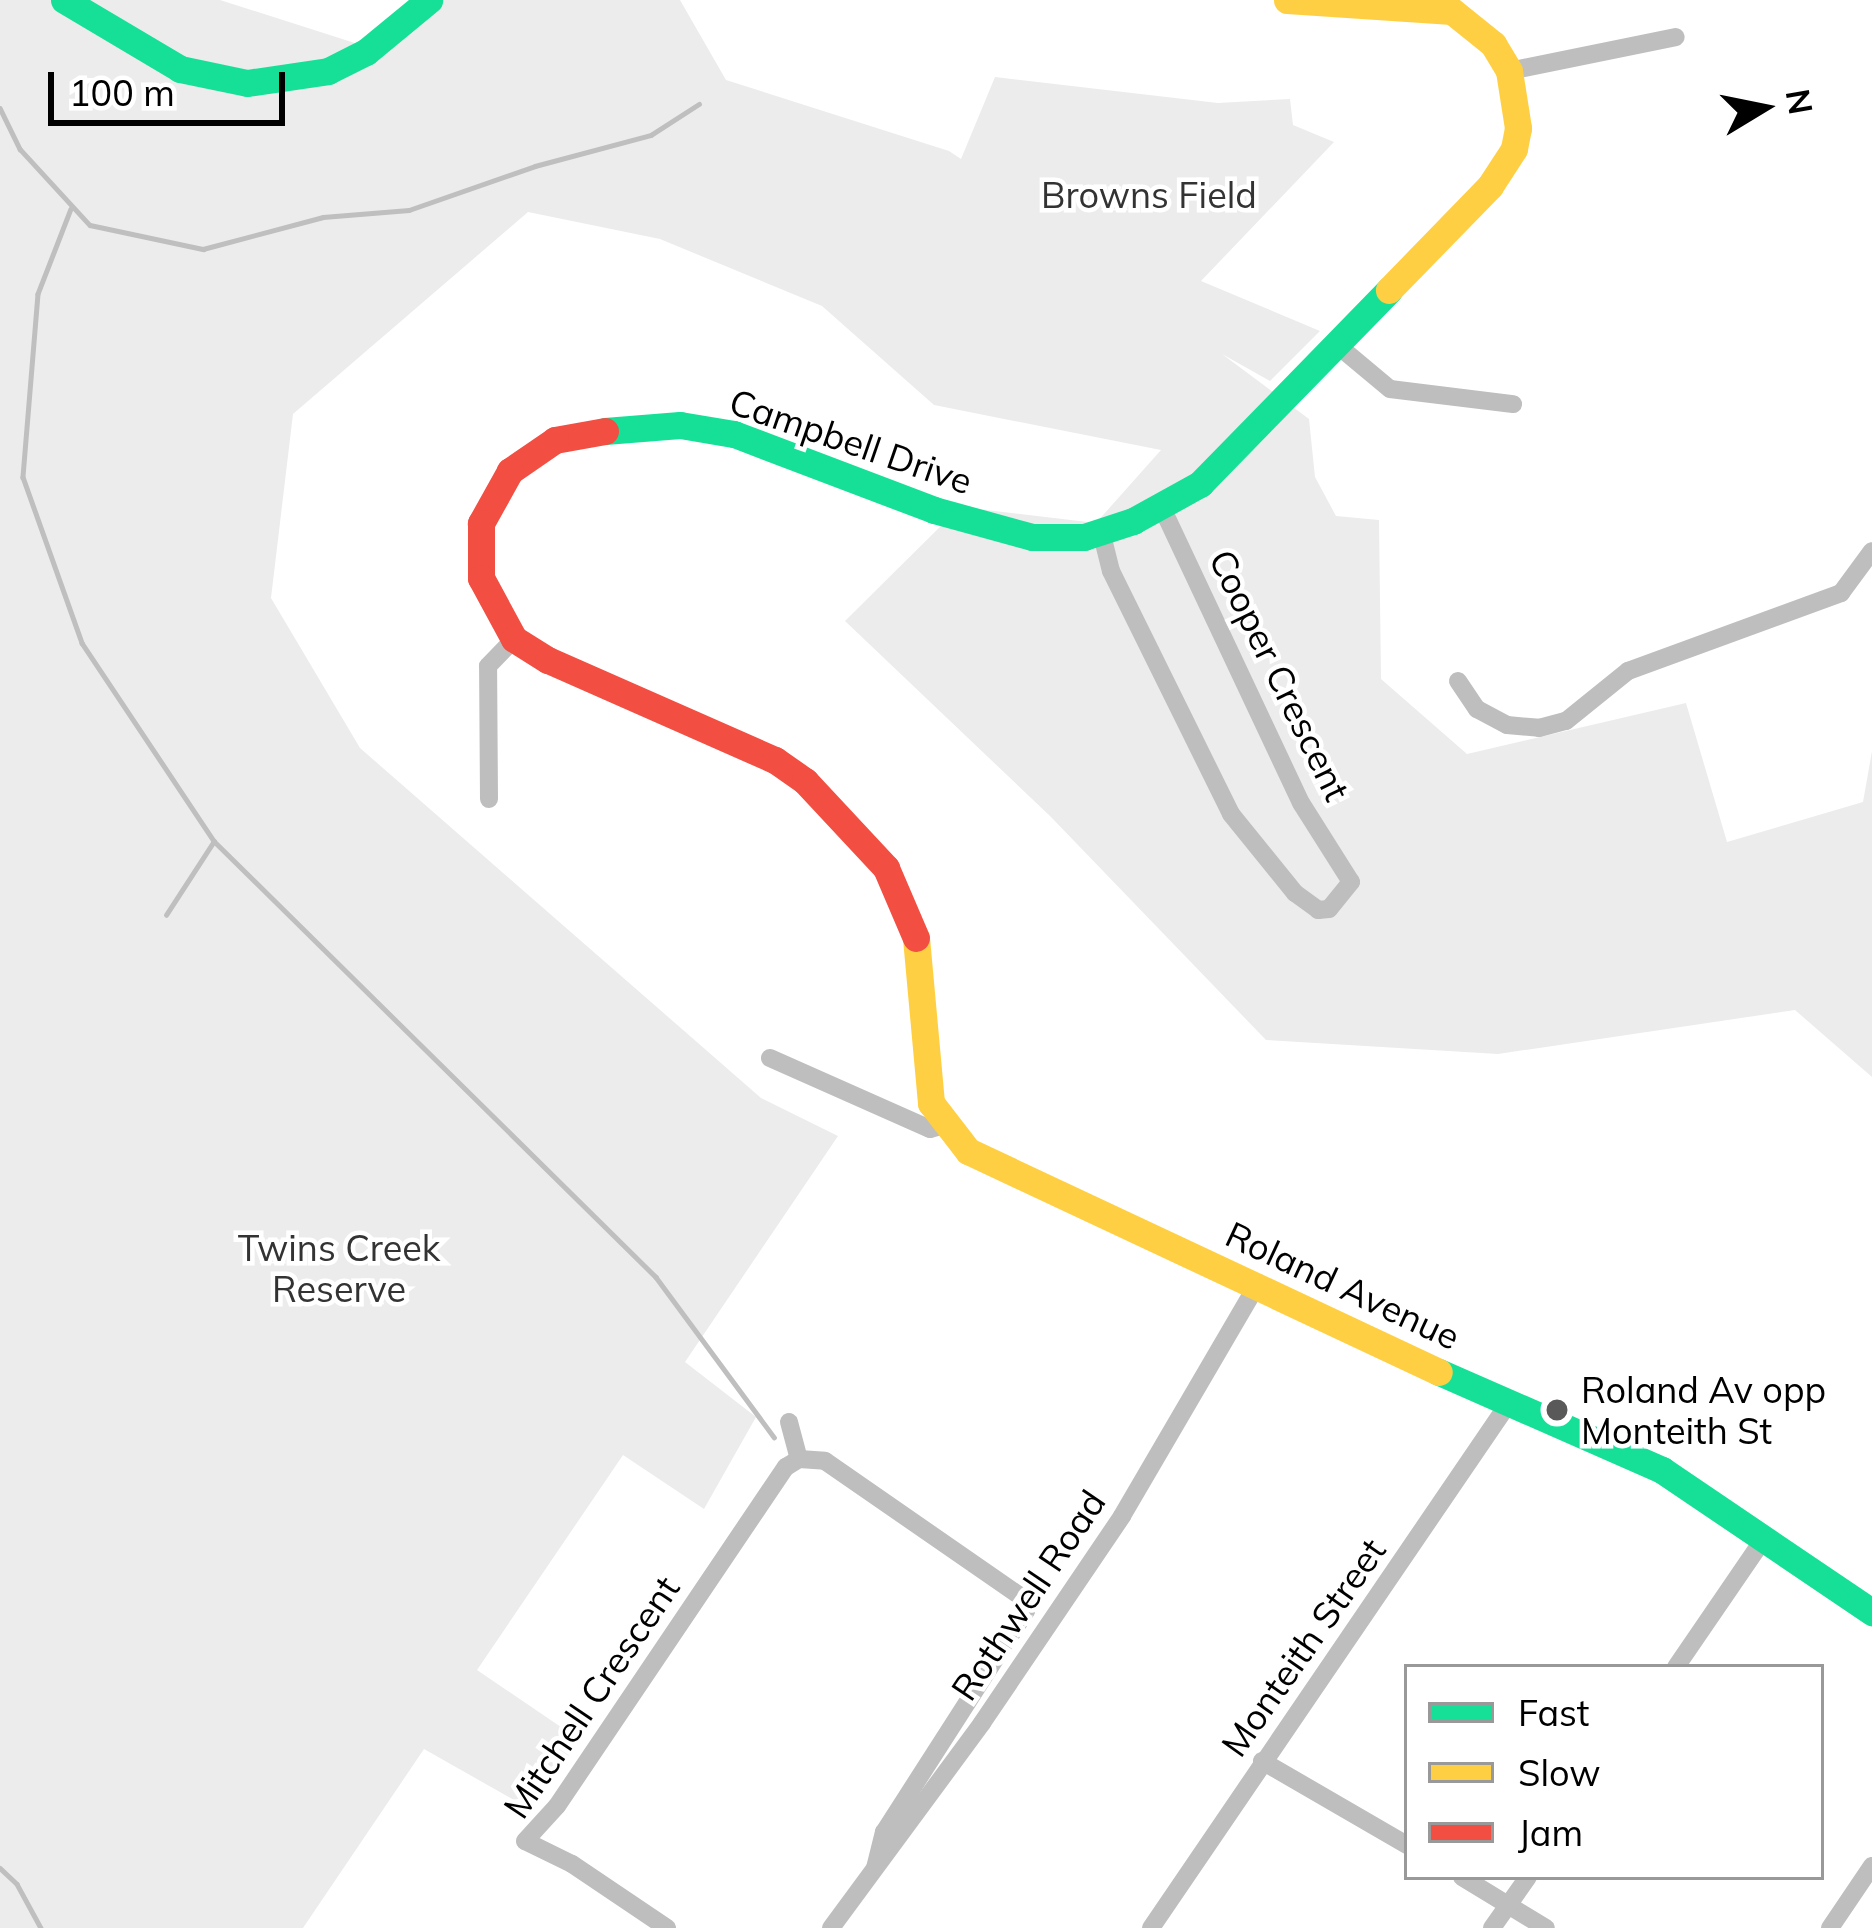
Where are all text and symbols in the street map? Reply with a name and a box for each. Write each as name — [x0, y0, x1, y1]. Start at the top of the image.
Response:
scale bar — [54, 48, 291, 122]
north arrow — [1704, 48, 1824, 168]
text: 100 m — [69, 70, 175, 115]
text: N — [1778, 86, 1822, 117]
park label: Browns Field — [1041, 173, 1257, 217]
street label: Campbell Drive — [724, 379, 978, 503]
street label: Cooper Crescent — [1201, 543, 1359, 807]
street label: Roland Avenue — [1219, 1212, 1467, 1358]
park label: Twins Creek Reserve — [238, 1225, 440, 1310]
place label: Roland Av opp Monteith St — [1581, 1367, 1826, 1452]
marker: Roland Av opp Monteith St — [1544, 1397, 1570, 1423]
street label: Rothwell Road — [942, 1482, 1114, 1708]
street label: Monteith Street — [1212, 1530, 1394, 1764]
street label: Mitchell Crescent — [494, 1568, 688, 1826]
legend — [1404, 1664, 1824, 1880]
text: Fast — [1518, 1690, 1589, 1735]
text: Slow — [1518, 1750, 1601, 1795]
text: Jam — [1518, 1810, 1583, 1855]

